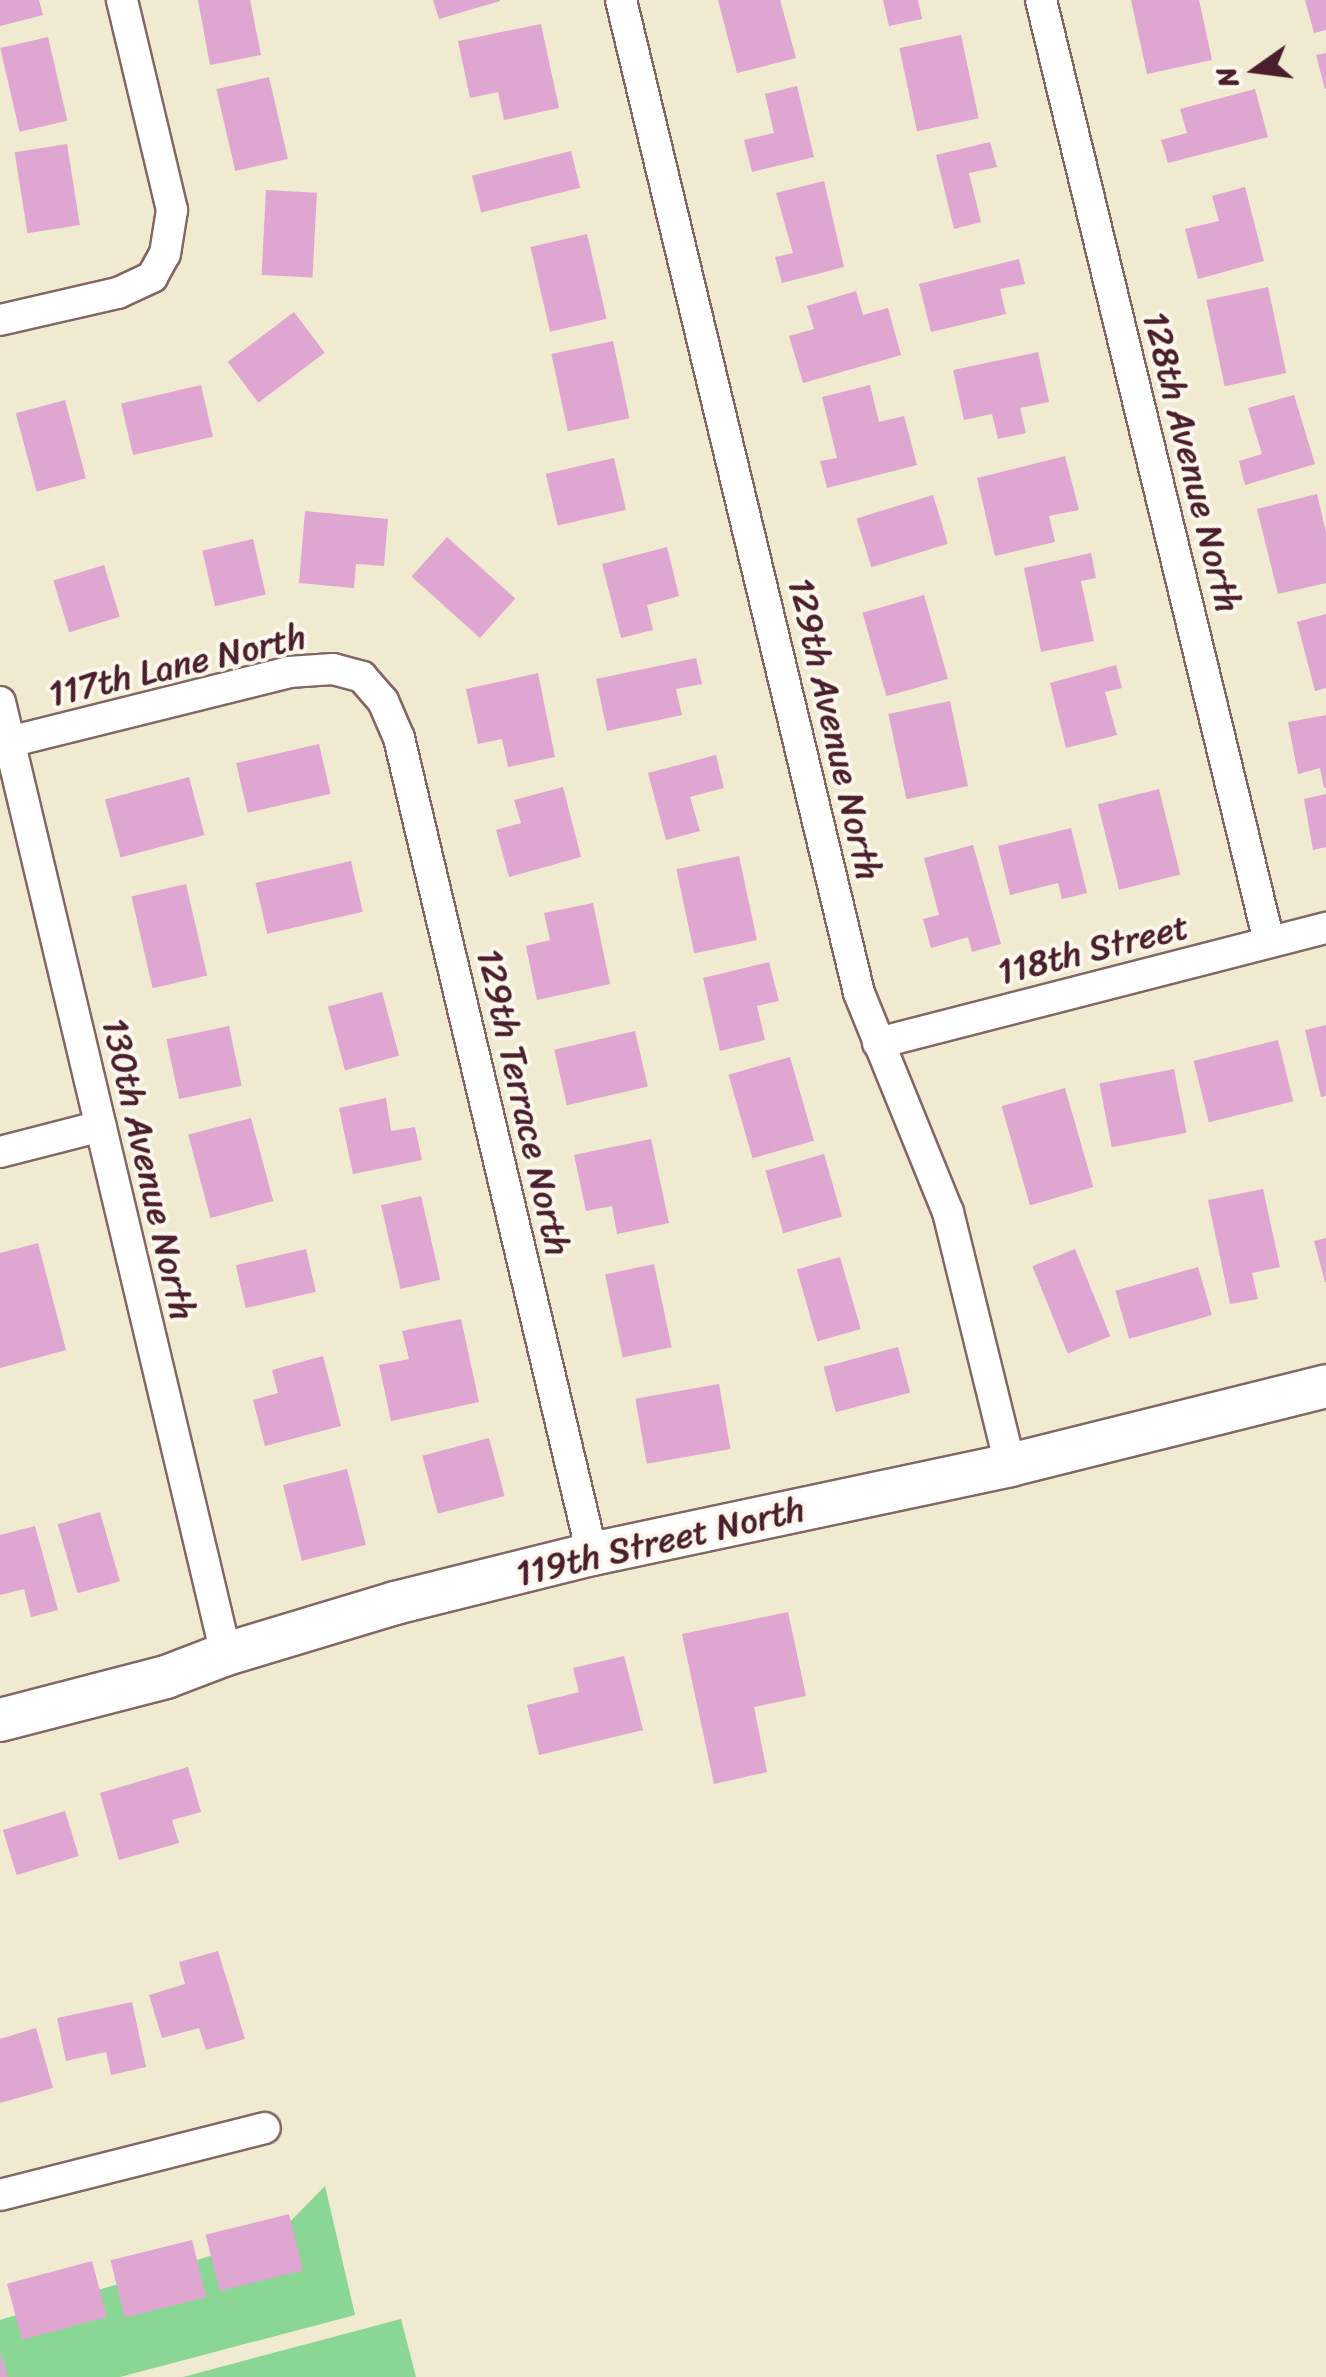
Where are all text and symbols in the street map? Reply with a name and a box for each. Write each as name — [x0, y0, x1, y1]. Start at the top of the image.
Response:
north arrow — [1206, 20, 1306, 120]
text: N — [1200, 62, 1253, 93]
street label: 128th Avenue North — [1134, 307, 1250, 617]
street label: 129th Avenue North — [780, 573, 890, 885]
street label: 117th Lane North — [44, 615, 310, 715]
street label: 118th Street — [993, 905, 1193, 993]
street label: 129th Terrace North — [468, 945, 580, 1259]
street label: 130th Avenue North — [94, 1013, 204, 1325]
street label: 119th Street North — [512, 1487, 808, 1595]

